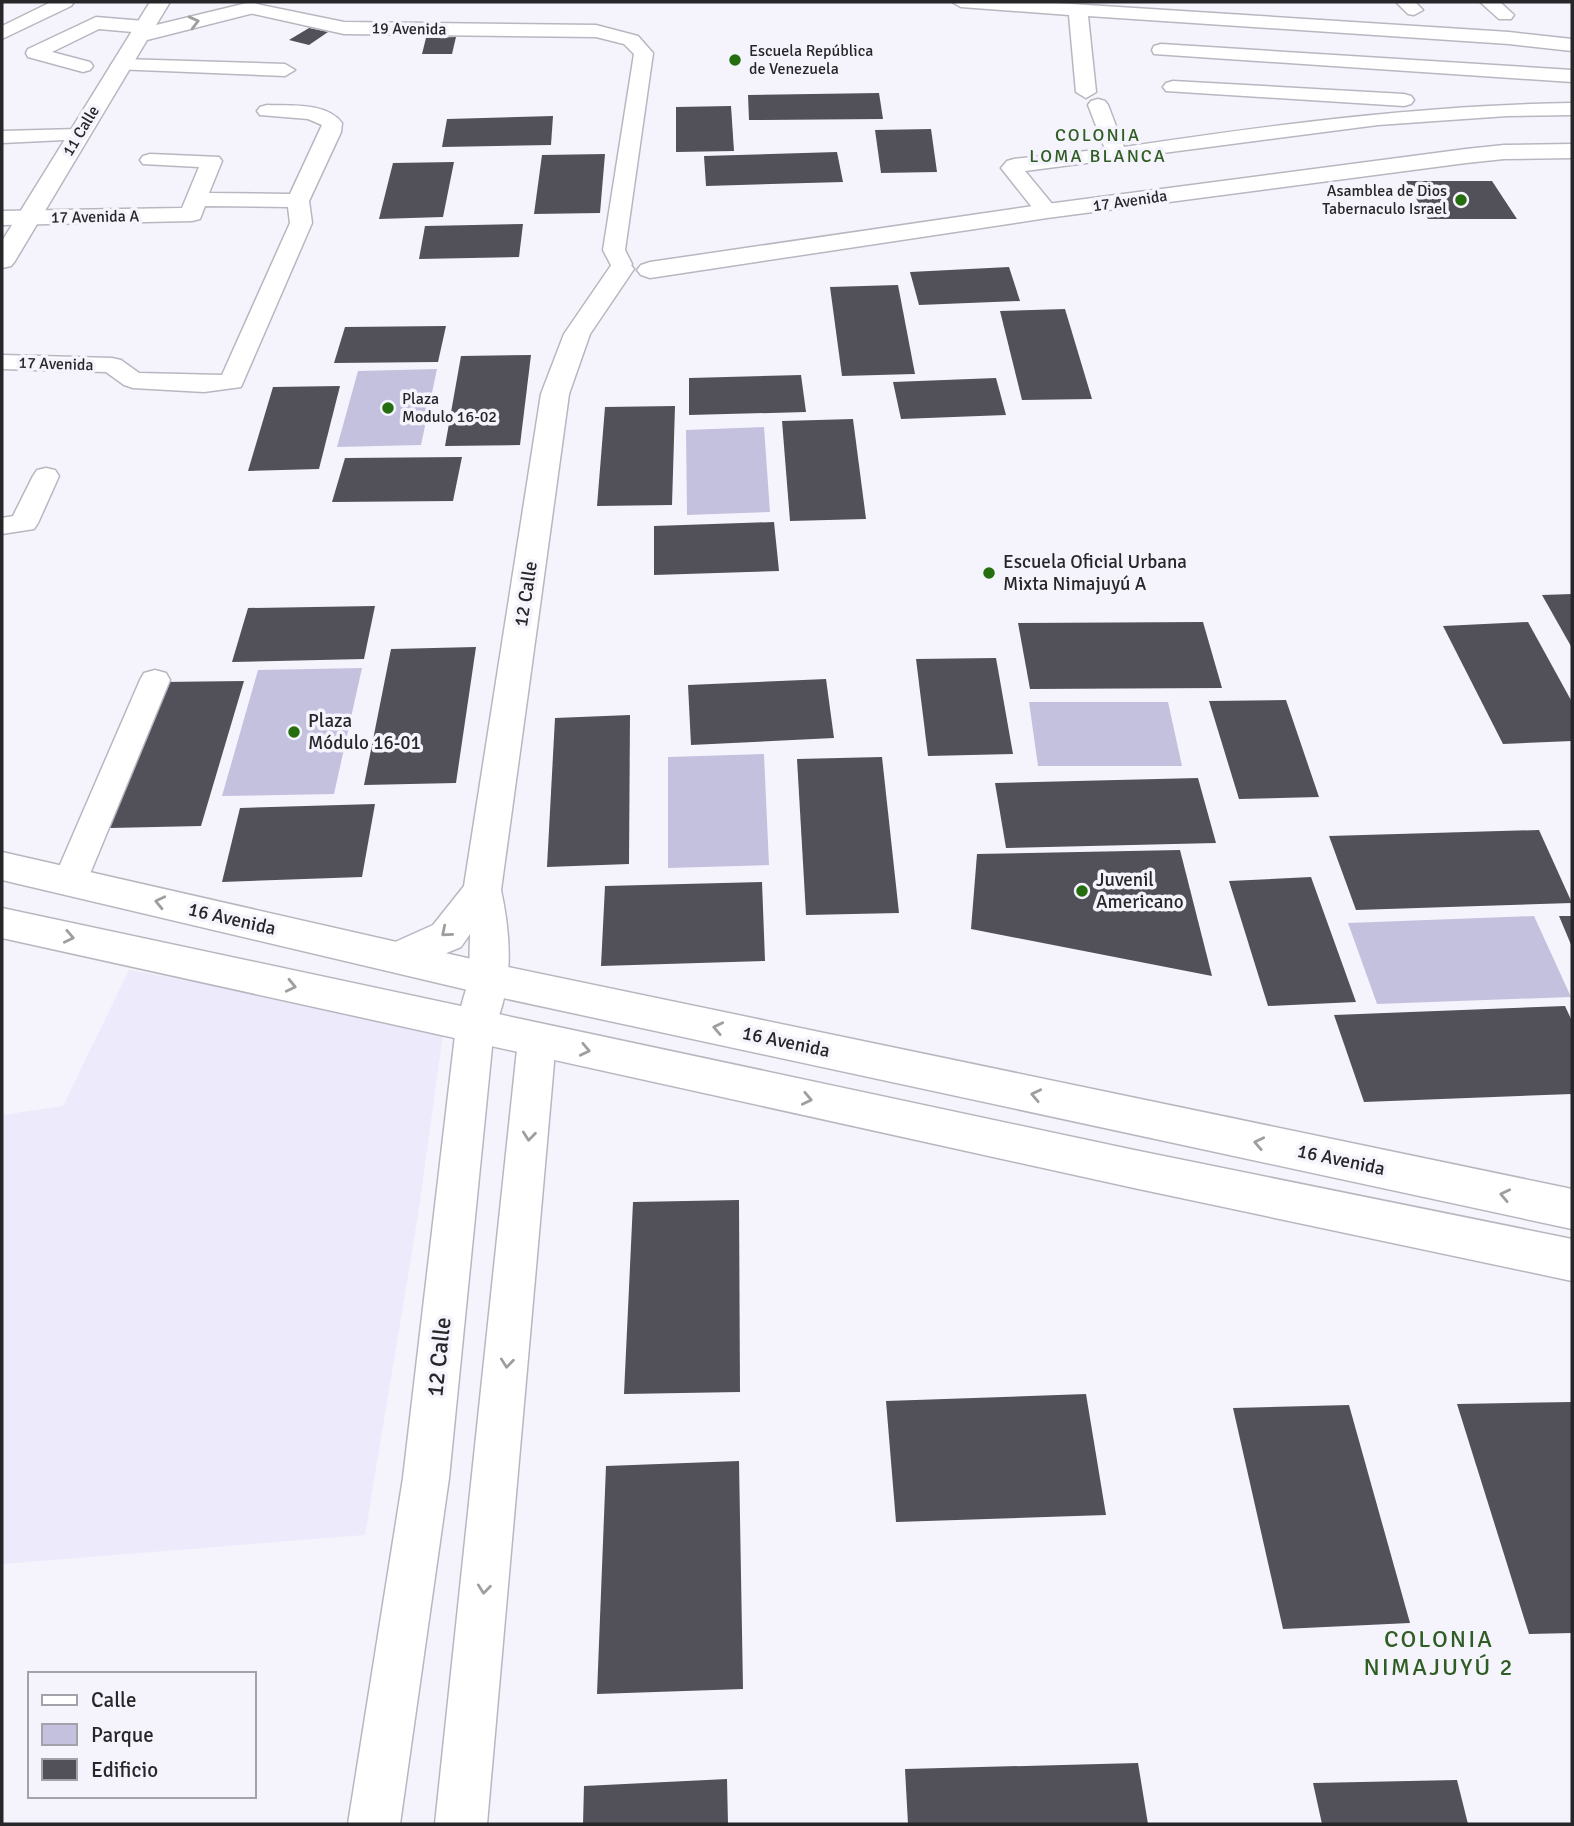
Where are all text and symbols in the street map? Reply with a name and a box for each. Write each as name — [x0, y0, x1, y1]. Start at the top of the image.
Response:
one-way arrow — [188, 16, 200, 30]
street label: 19 Avenida — [371, 18, 447, 40]
place label: Escuela República de Venezuela — [749, 41, 873, 79]
marker: Escuela República de Venezuela — [727, 52, 743, 68]
street label: 11 Calle — [58, 102, 104, 160]
district label: COLONIA LOMA BLANCA — [1029, 124, 1167, 167]
place label: Asamblea de Dios Tabernaculo Israel — [1322, 181, 1447, 219]
street label: 17 Avenida — [1091, 186, 1169, 216]
marker: Asamblea de Dios Tabernaculo Israel — [1453, 192, 1469, 208]
street label: 17 Avenida A — [51, 206, 140, 228]
street label: 17 Avenida — [18, 353, 94, 375]
place label: Plaza Modulo 16-02 — [402, 389, 497, 427]
marker: Plaza Modulo 16-02 — [380, 400, 396, 416]
place label: Escuela Oficial Urbana Mixta Nimajuyú A — [1003, 550, 1187, 596]
street label: 12 Calle — [509, 560, 543, 628]
marker: Escuela Oficial Urbana Mixta Nimajuyú A — [981, 565, 997, 581]
place label: Plaza Módulo 16-01 — [308, 709, 421, 755]
marker: Plaza Módulo 16-01 — [286, 724, 302, 740]
place label: Juvenil Americano — [1096, 868, 1184, 914]
marker: Juvenil Americano — [1074, 883, 1090, 899]
one-way arrow — [154, 896, 166, 911]
street label: 16 Avenida — [186, 897, 278, 941]
one-way arrow — [441, 924, 454, 937]
one-way arrow — [62, 928, 74, 943]
one-way arrow — [285, 977, 297, 992]
one-way arrow — [712, 1021, 724, 1036]
street label: 16 Avenida — [740, 1021, 832, 1063]
one-way arrow — [579, 1042, 591, 1057]
one-way arrow — [1030, 1089, 1042, 1104]
one-way arrow — [801, 1090, 813, 1105]
one-way arrow — [522, 1131, 537, 1142]
one-way arrow — [1253, 1136, 1265, 1151]
street label: 16 Avenida — [1295, 1139, 1387, 1181]
one-way arrow — [1499, 1188, 1511, 1203]
street label: 12 Calle — [420, 1316, 458, 1398]
one-way arrow — [500, 1357, 515, 1368]
one-way arrow — [477, 1583, 492, 1595]
district label: COLONIA NIMAJUYÚ 2 — [1363, 1624, 1515, 1682]
legend — [28, 1672, 256, 1798]
text: Calle — [91, 1687, 137, 1713]
text: Parque — [91, 1722, 154, 1748]
text: Edificio — [91, 1757, 158, 1783]

